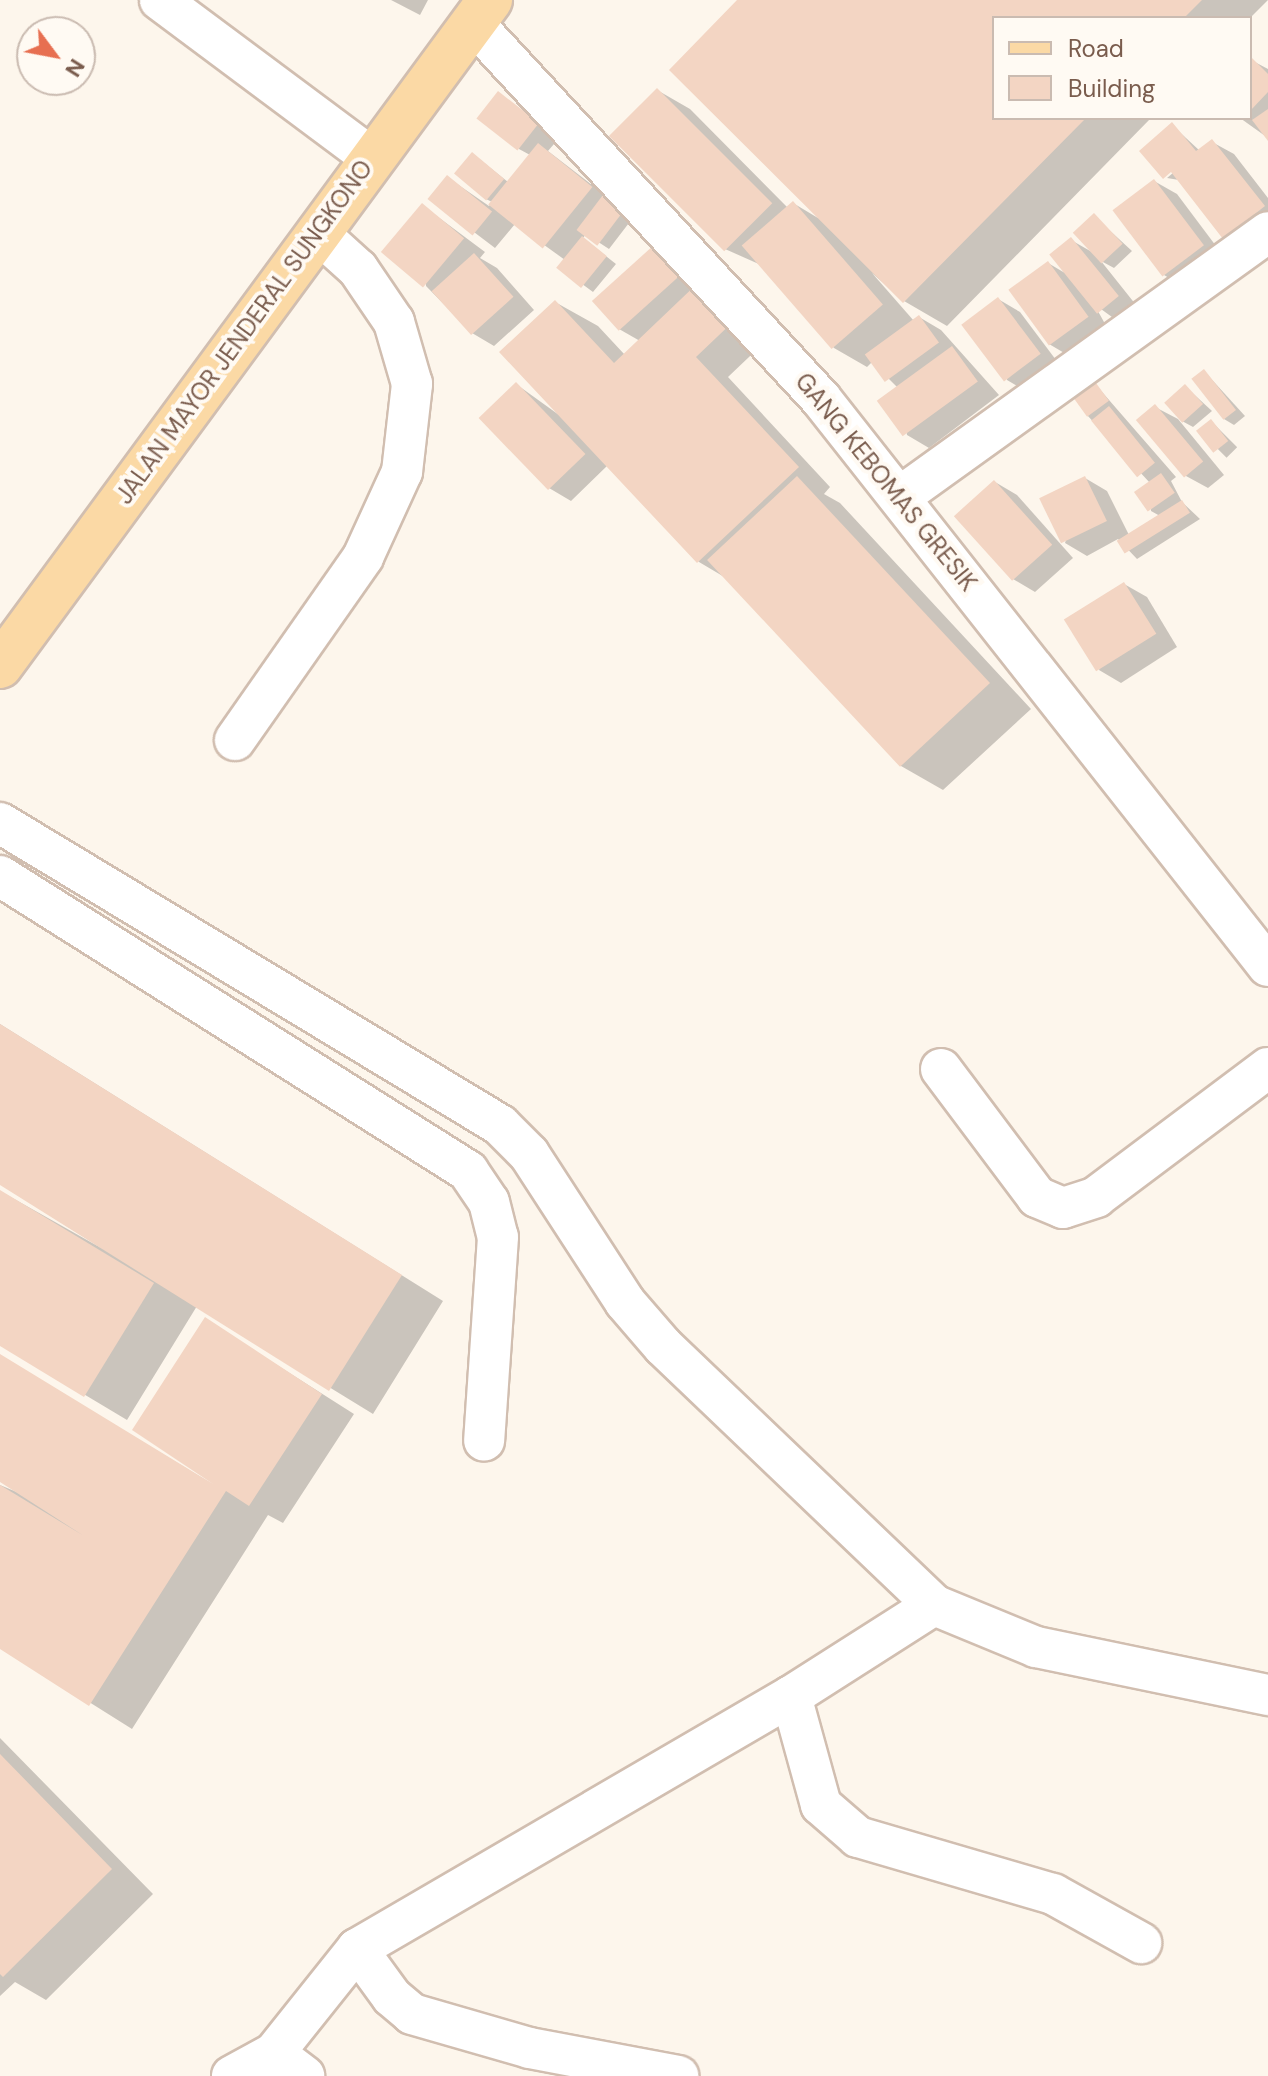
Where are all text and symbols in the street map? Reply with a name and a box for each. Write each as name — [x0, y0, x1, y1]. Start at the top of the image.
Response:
north arrow — [16, 16, 96, 96]
legend — [992, 16, 1252, 120]
text: Road — [1068, 33, 1124, 64]
text: N — [59, 53, 92, 82]
text: Building — [1068, 73, 1155, 104]
street label: JALAN MAYOR JENDERAL SUNGKONO — [110, 155, 378, 509]
street label: GANG KEBOMAS GRESIK — [789, 367, 983, 597]

